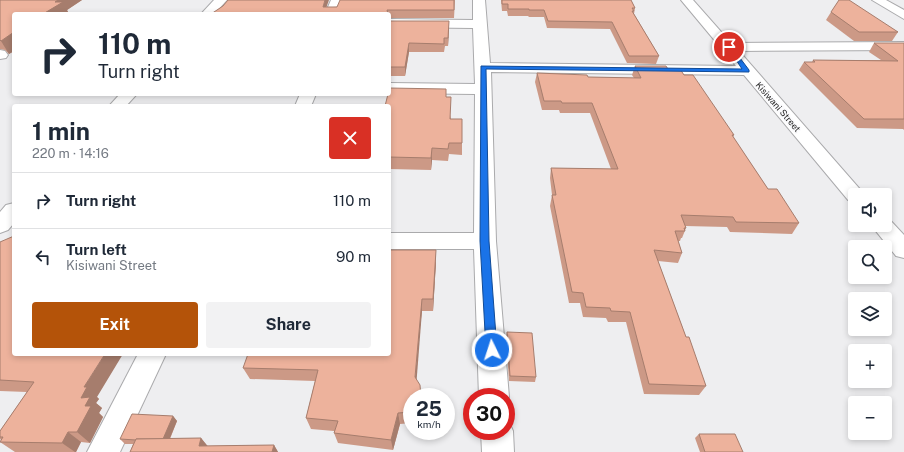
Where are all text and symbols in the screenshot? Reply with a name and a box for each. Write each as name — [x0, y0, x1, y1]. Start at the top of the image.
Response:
text: 110 m — [98, 27, 171, 60]
icon: right — [32, 28, 84, 80]
pin — [712, 30, 746, 64]
icon: arrive — [718, 36, 740, 58]
text: Turn right — [98, 61, 180, 82]
street label: Kisiwani Street — [754, 79, 803, 134]
text: 1 min — [32, 117, 90, 145]
button: close — [329, 117, 371, 159]
text: 220 m · 14:16 — [32, 146, 109, 161]
map controls — [848, 188, 892, 440]
button: sound — [848, 188, 892, 232]
icon: right — [32, 190, 54, 212]
text: Turn right — [66, 192, 136, 209]
text: 110 m — [333, 192, 371, 209]
button: search — [848, 240, 892, 284]
text: Turn left — [66, 241, 127, 258]
icon: left — [32, 246, 54, 268]
text: 90 m — [336, 248, 371, 265]
text: Kisiwani Street — [66, 258, 157, 273]
button: layers — [848, 292, 892, 336]
button: Exit — [32, 302, 198, 348]
button: Share — [206, 302, 371, 348]
position arrow — [471, 329, 513, 371]
button: + — [848, 344, 892, 388]
speed limit sign: 30 — [463, 388, 515, 440]
button: − — [848, 396, 892, 440]
text: 25 — [416, 397, 442, 421]
text: km/h — [417, 418, 441, 430]

